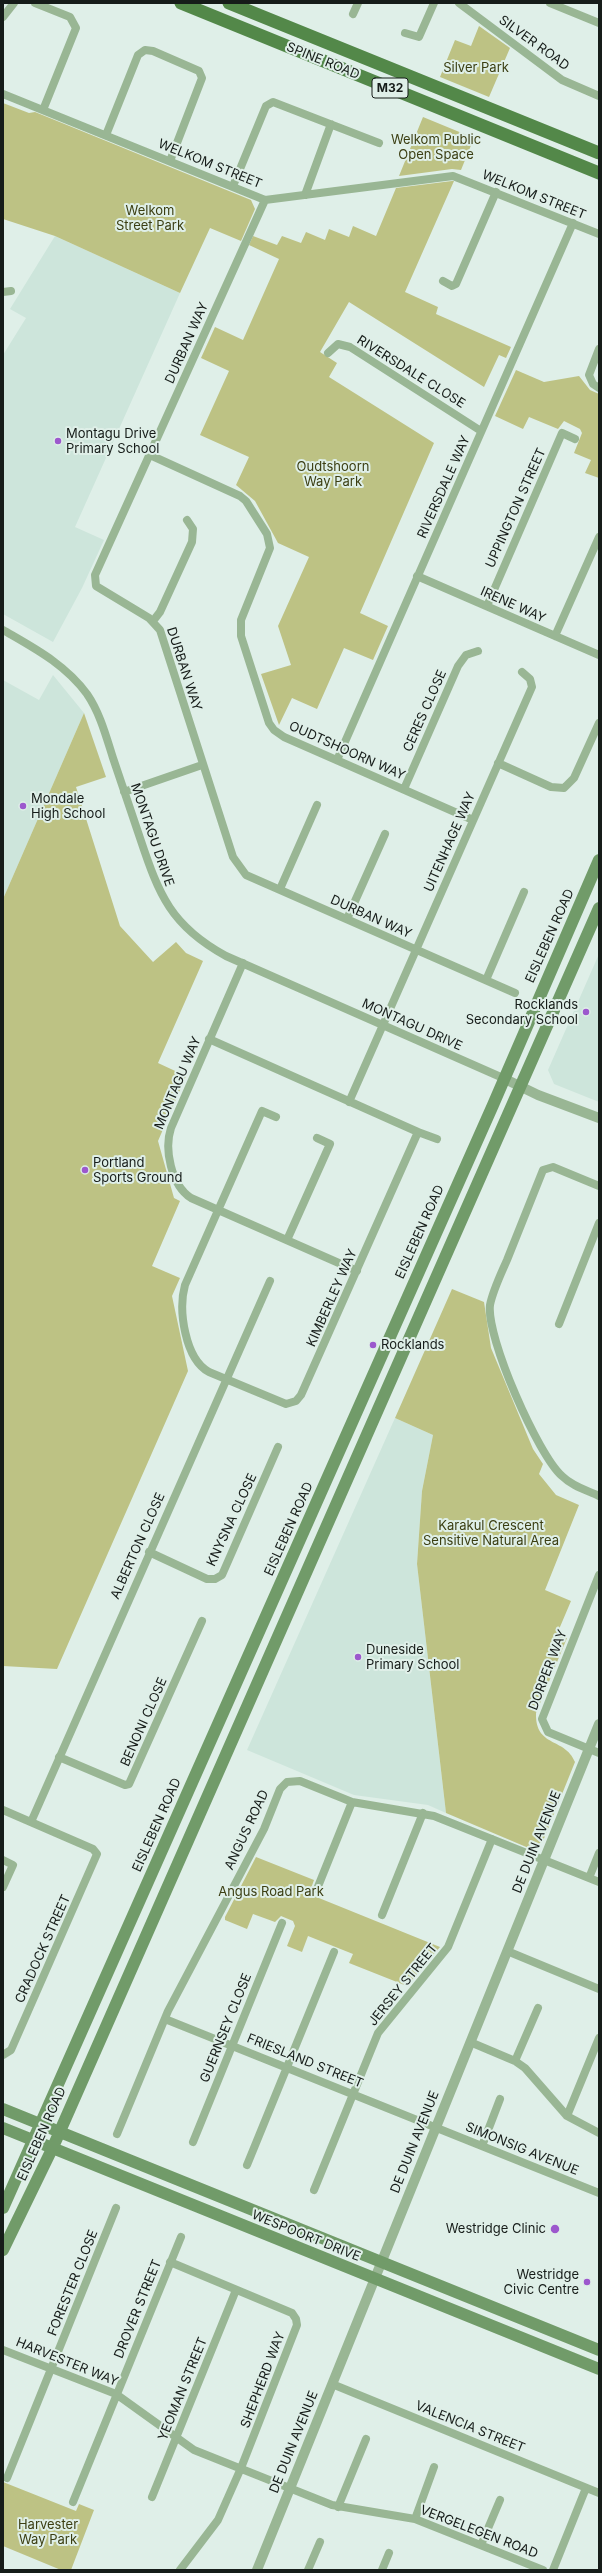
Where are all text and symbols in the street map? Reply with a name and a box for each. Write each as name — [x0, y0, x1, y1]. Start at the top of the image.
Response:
street label: SILVER ROAD — [496, 12, 572, 74]
street label: SPINE ROAD — [284, 39, 362, 83]
park label: Silver Park — [443, 60, 509, 76]
road number: M32 — [372, 78, 408, 98]
park label: Welkom Public Open Space — [391, 132, 481, 163]
street label: WELKOM STREET — [156, 136, 264, 192]
street label: WELKOM STREET — [480, 167, 588, 223]
park label: Welkom Street Park — [116, 203, 184, 234]
street label: DURBAN WAY — [162, 300, 212, 386]
street label: RIVERSDALE CLOSE — [354, 332, 468, 412]
place label: Montagu Drive Primary School — [66, 426, 159, 457]
street label: RIVERSDALE WAY — [414, 433, 474, 541]
marker: Montagu Drive Primary School — [53, 436, 63, 446]
street label: UPPINGTON STREET — [483, 446, 549, 570]
park label: Oudtshoorn Way Park — [297, 459, 369, 490]
street label: IRENE WAY — [478, 584, 548, 626]
street label: DURBAN WAY — [163, 625, 205, 713]
street label: CERES CLOSE — [400, 668, 450, 754]
street label: OUDTSHOORN WAY — [286, 718, 408, 784]
street label: MONTAGU DRIVE — [127, 781, 177, 889]
street label: UITENHAGE WAY — [421, 790, 479, 894]
place label: Mondale High School — [31, 791, 105, 822]
marker: Mondale High School — [18, 801, 28, 811]
street label: EISLEBEN ROAD — [522, 887, 578, 985]
street label: DURBAN WAY — [328, 892, 414, 942]
street label: MONTAGU DRIVE — [359, 996, 465, 1054]
place label: Rocklands Secondary School — [466, 997, 578, 1028]
marker: Rocklands Secondary School — [581, 1007, 591, 1017]
street label: MONTAGU WAY — [151, 1034, 205, 1132]
place label: Portland Sports Ground — [93, 1155, 182, 1186]
marker: Portland Sports Ground — [80, 1165, 90, 1175]
street label: EISLEBEN ROAD — [392, 1183, 448, 1281]
street label: KIMBERLEY WAY — [303, 1247, 361, 1349]
place label: Rocklands — [381, 1337, 444, 1353]
marker: Rocklands — [368, 1340, 378, 1350]
street label: KNYSNA CLOSE — [204, 1471, 260, 1569]
street label: EISLEBEN ROAD — [261, 1480, 317, 1578]
street label: ALBERTON CLOSE — [107, 1490, 169, 1602]
park label: Karakul Crescent Sensitive Natural Area — [423, 1518, 559, 1549]
street label: DORPER WAY — [526, 1628, 570, 1712]
place label: Duneside Primary School — [366, 1642, 459, 1673]
marker: Duneside Primary School — [353, 1652, 363, 1662]
street label: BENONI CLOSE — [117, 1675, 171, 1769]
street label: EISLEBEN ROAD — [129, 1776, 185, 1874]
street label: ANGUS ROAD — [222, 1788, 272, 1872]
street label: DE DUIN AVENUE — [509, 1789, 565, 1895]
park label: Angus Road Park — [218, 1884, 324, 1900]
street label: CRADOCK STREET — [12, 1892, 74, 2006]
street label: JERSEY STREET — [365, 1941, 441, 2029]
street label: GUERNSEY CLOSE — [197, 1971, 255, 2085]
street label: FRIESLAND STREET — [245, 2031, 365, 2091]
street label: EISLEBEN ROAD — [14, 2085, 70, 2183]
street label: DE DUIN AVENUE — [387, 2089, 443, 2195]
street label: SIMONSIG AVENUE — [463, 2119, 581, 2179]
street label: WESPOORT DRIVE — [249, 2207, 363, 2265]
place label: Westridge Clinic — [446, 2221, 546, 2237]
marker: Westridge Clinic — [549, 2223, 561, 2235]
street label: FORESTER CLOSE — [45, 2228, 101, 2338]
street label: DROVER STREET — [111, 2257, 165, 2361]
place label: Westridge Civic Centre — [504, 2267, 579, 2298]
marker: Westridge Civic Centre — [582, 2277, 592, 2287]
street label: SHEPHERD WAY — [237, 2330, 289, 2430]
street label: HARVESTER WAY — [14, 2334, 120, 2390]
street label: YEOMAN STREET — [155, 2335, 211, 2443]
street label: DE DUIN AVENUE — [266, 2389, 322, 2495]
street label: VALENCIA STREET — [413, 2398, 527, 2456]
street label: VERGELEGEN ROAD — [418, 2502, 540, 2562]
park label: Harvester Way Park — [18, 2517, 78, 2548]

